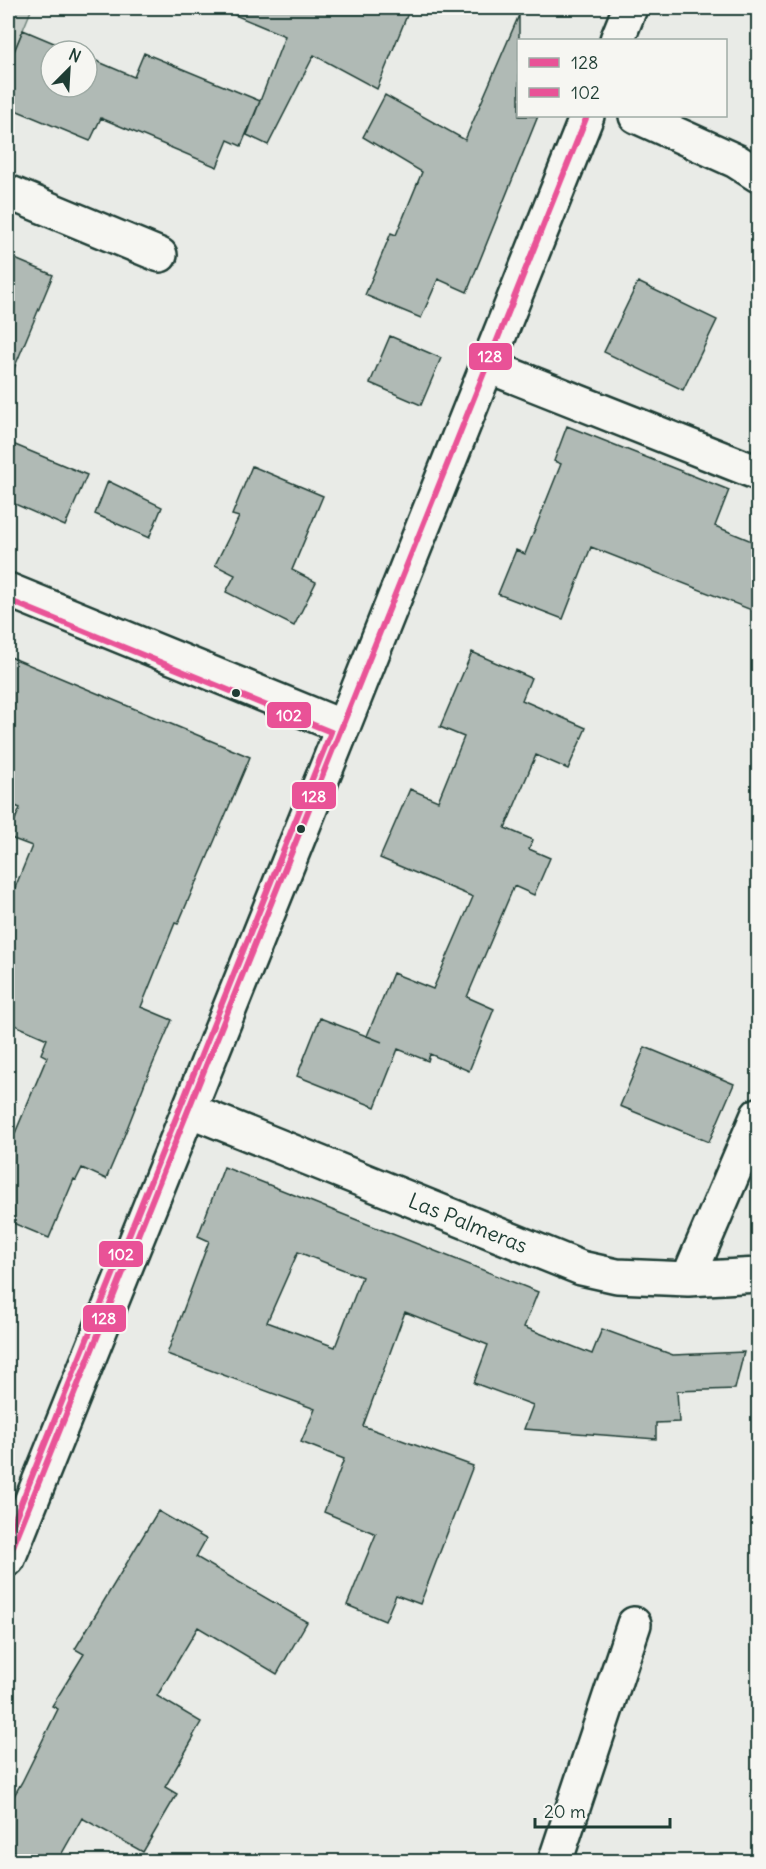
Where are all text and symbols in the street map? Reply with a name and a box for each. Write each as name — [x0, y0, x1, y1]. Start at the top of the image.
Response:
north arrow — [39, 39, 99, 99]
legend — [517, 39, 727, 117]
text: N — [66, 44, 84, 67]
text: 128 — [571, 51, 598, 74]
text: 102 — [571, 81, 600, 104]
line badge: 128 — [468, 342, 513, 371]
text: 128 — [478, 346, 502, 366]
unlabelled marker — [230, 687, 242, 699]
line badge: 102 — [266, 701, 312, 729]
text: 102 — [276, 705, 302, 725]
line badge: 128 — [291, 781, 337, 810]
text: 128 — [302, 786, 326, 806]
unlabelled marker — [295, 823, 307, 835]
street label: Las Palmeras — [404, 1187, 532, 1259]
line badge: 102 — [98, 1240, 144, 1268]
text: 102 — [108, 1244, 134, 1264]
line badge: 128 — [82, 1304, 127, 1333]
text: 128 — [92, 1308, 116, 1328]
scale bar — [535, 1791, 670, 1829]
text: 20 m — [544, 1800, 586, 1823]

